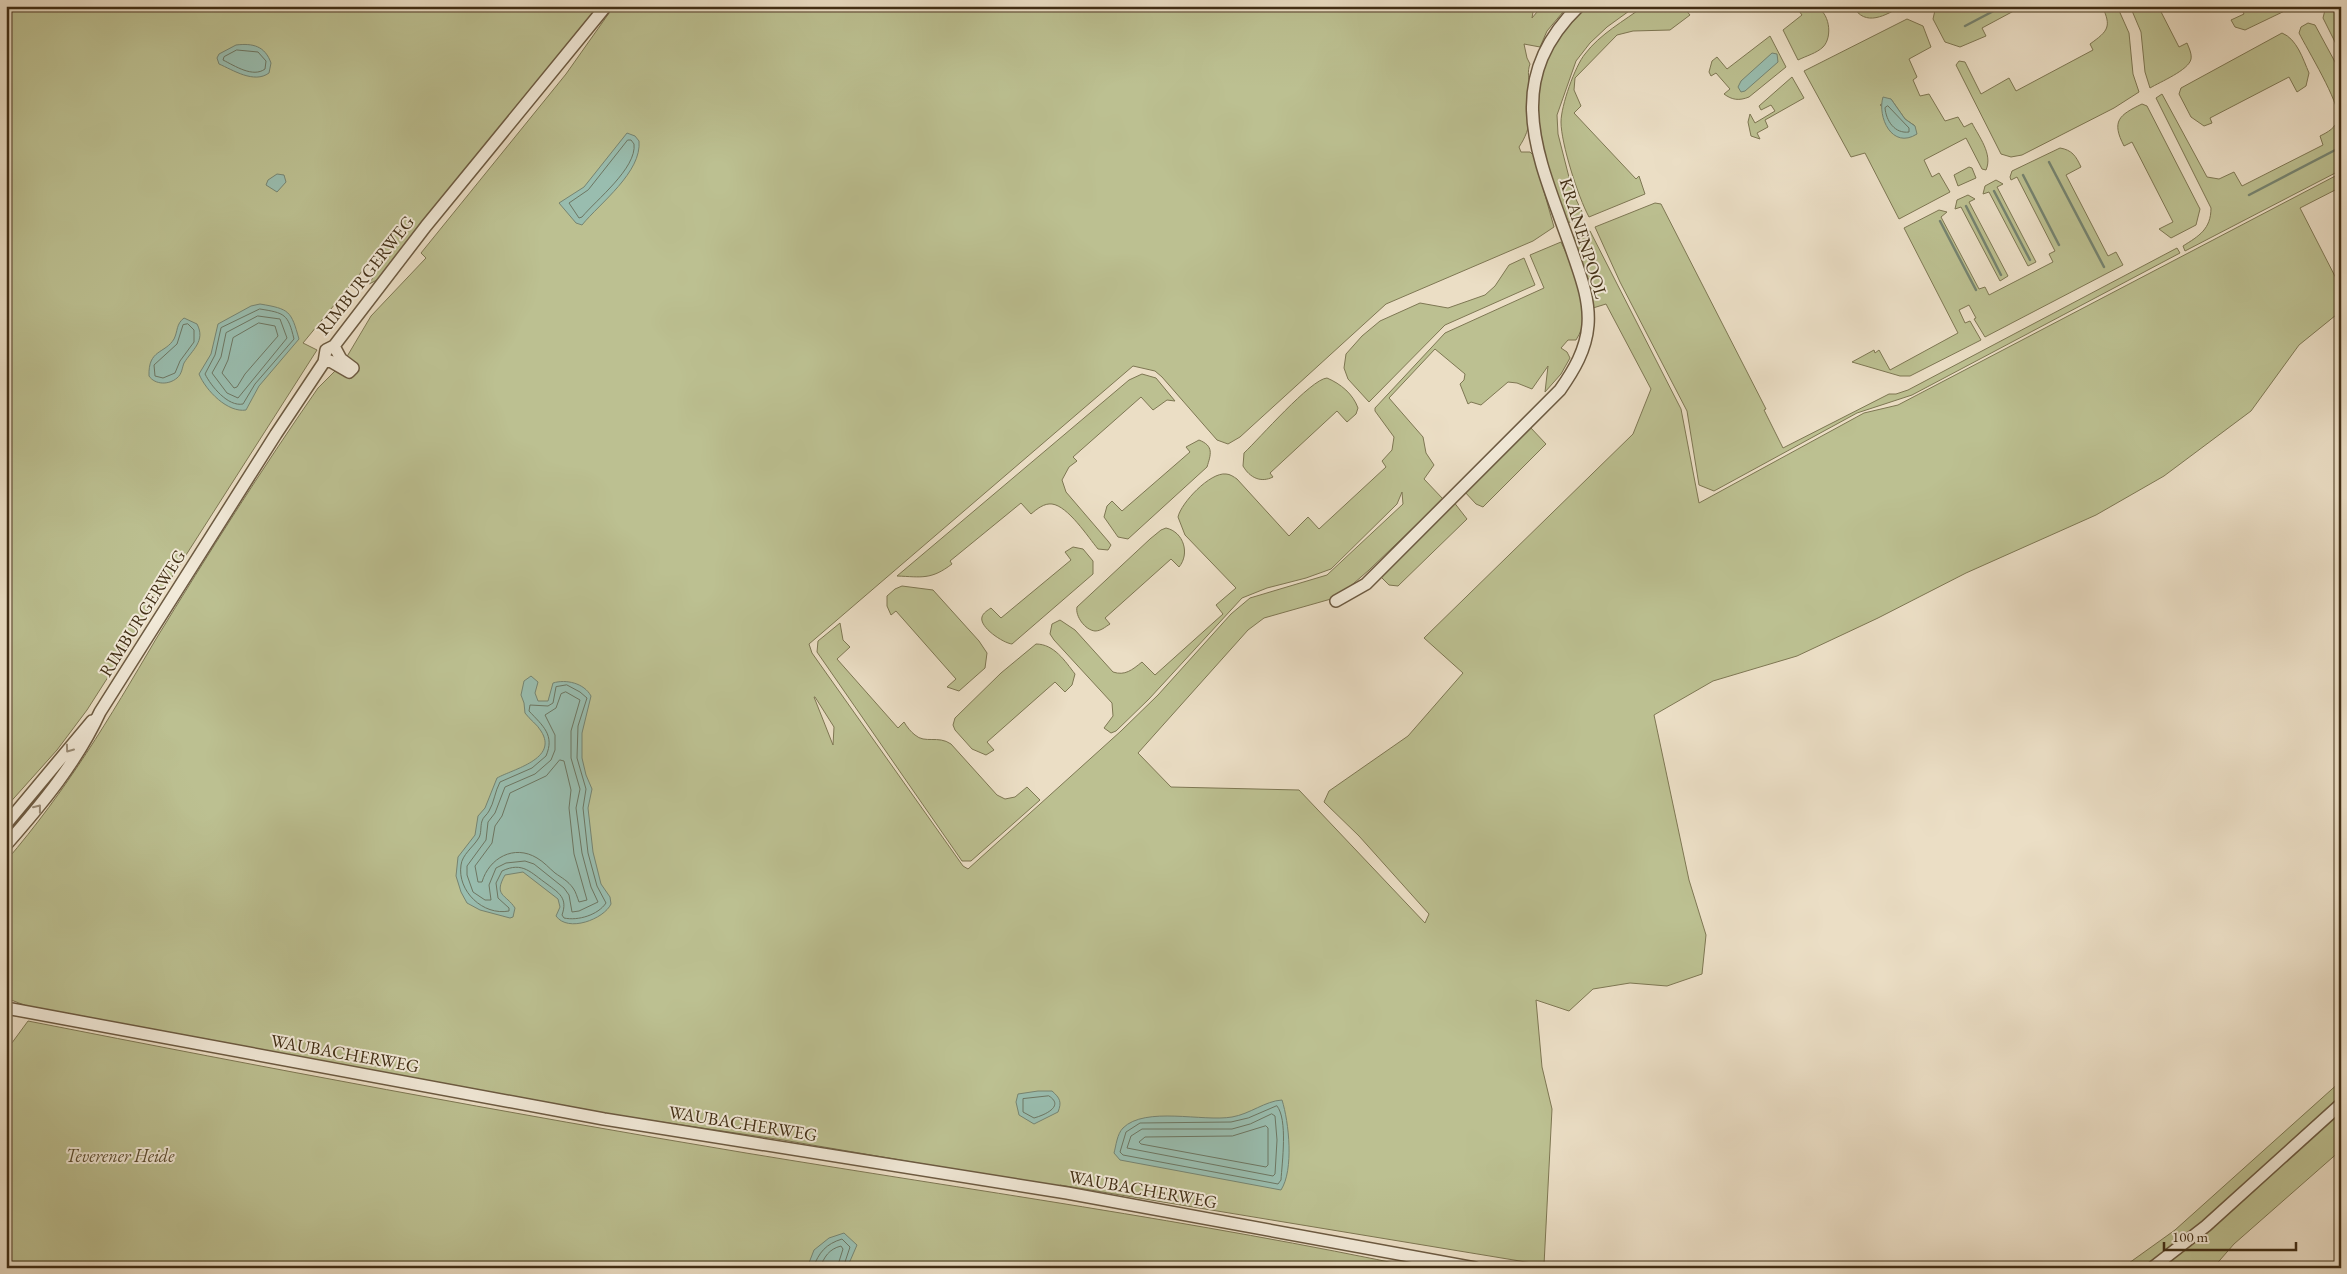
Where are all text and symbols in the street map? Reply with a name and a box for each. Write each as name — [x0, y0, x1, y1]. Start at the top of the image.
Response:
street label: KRANENPOOL — [1555, 175, 1613, 302]
street label: RIMBURGERWEG — [311, 211, 419, 339]
street label: RIMBURGERWEG — [94, 545, 190, 681]
one-way arrow — [66, 743, 75, 753]
one-way arrow — [32, 804, 41, 814]
street label: WAUBACHERWEG — [269, 1029, 421, 1077]
street label: WAUBACHERWEG — [667, 1100, 819, 1146]
park label: Teverener Heide — [66, 1144, 175, 1167]
street label: WAUBACHERWEG — [1067, 1165, 1219, 1213]
scale bar — [2164, 1219, 2297, 1251]
text: 100 m — [2172, 1227, 2209, 1246]

